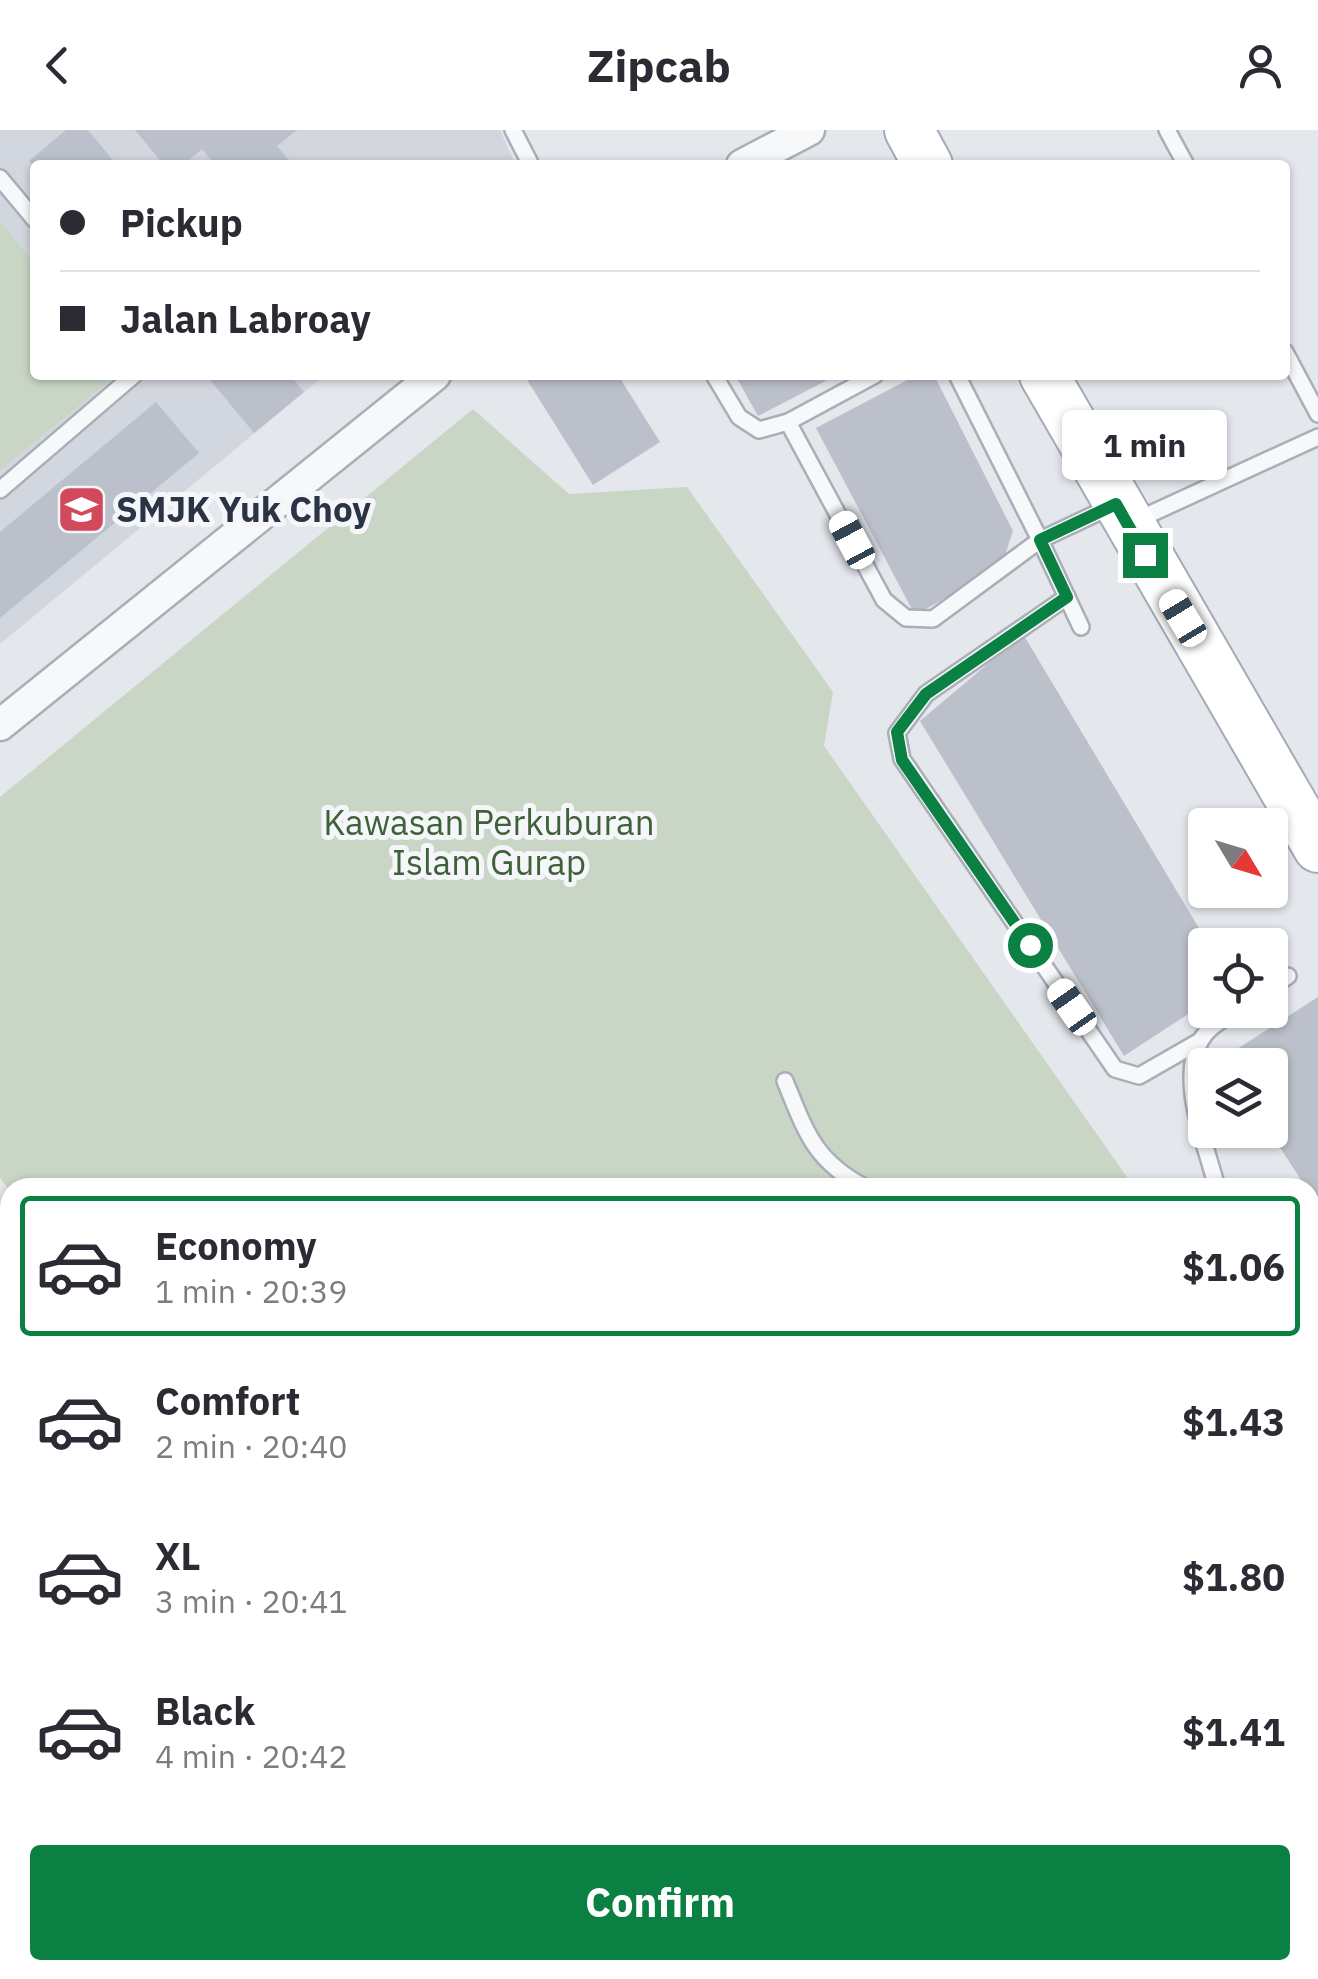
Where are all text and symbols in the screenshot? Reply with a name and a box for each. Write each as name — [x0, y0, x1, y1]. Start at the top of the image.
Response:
text: Zipcab — [587, 36, 731, 94]
icon: back — [30, 38, 85, 93]
icon: person — [1233, 38, 1288, 93]
text: Pickup — [120, 198, 243, 247]
text: Jalan Labroay — [120, 294, 371, 343]
callout: 1 min — [1062, 410, 1228, 480]
text: 1 min — [1103, 424, 1186, 466]
school or university icon: SMJK Yuk Choy — [55, 483, 107, 535]
place label: SMJK Yuk Choy — [116, 486, 371, 532]
car — [825, 506, 879, 574]
route end — [1123, 533, 1168, 578]
car — [1155, 585, 1211, 651]
park label: Kawasan Perkuburan Islam Gurap — [323, 799, 655, 885]
north arrow — [1188, 808, 1288, 908]
map controls — [1188, 808, 1288, 1148]
route start — [1008, 923, 1053, 968]
button: locate — [1188, 928, 1288, 1028]
car — [1043, 974, 1101, 1040]
button: layers — [1188, 1048, 1288, 1148]
icon: car — [35, 1221, 125, 1311]
text: Economy — [155, 1221, 317, 1270]
text: $1.06 — [1182, 1242, 1285, 1291]
text: 1 min · 20:39 — [155, 1270, 348, 1312]
icon: car — [35, 1376, 125, 1466]
text: Comfort — [155, 1376, 300, 1425]
text: $1.43 — [1182, 1397, 1285, 1446]
text: 2 min · 20:40 — [155, 1425, 348, 1467]
icon: car — [35, 1531, 125, 1621]
text: XL — [155, 1531, 201, 1580]
text: $1.80 — [1182, 1552, 1285, 1601]
text: 3 min · 20:41 — [155, 1580, 348, 1622]
icon: car — [35, 1686, 125, 1776]
text: Black — [155, 1686, 255, 1735]
text: $1.41 — [1182, 1707, 1285, 1756]
text: 4 min · 20:42 — [155, 1735, 348, 1777]
button: Confirm — [30, 1845, 1290, 1960]

